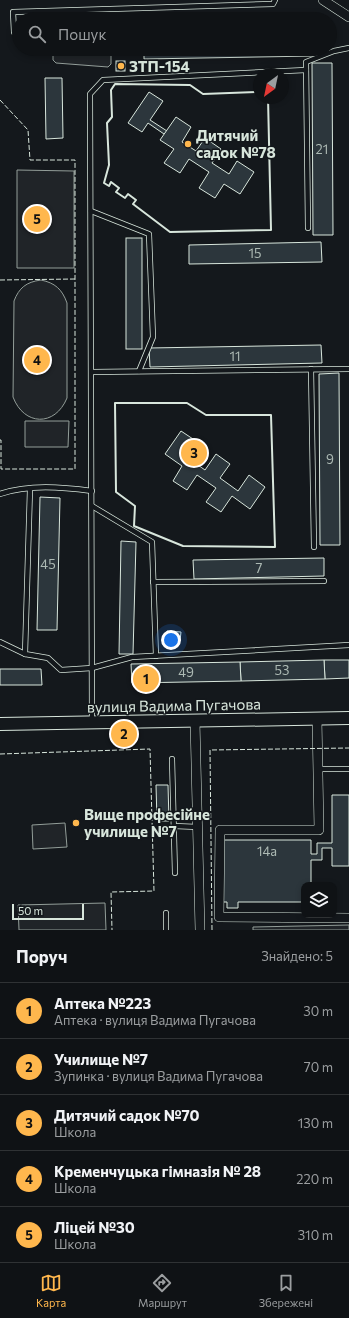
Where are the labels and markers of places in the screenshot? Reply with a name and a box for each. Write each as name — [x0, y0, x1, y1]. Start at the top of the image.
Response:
place label: ЗТП-154 — [129, 57, 190, 75]
marker: ЗТП-154 — [116, 61, 126, 71]
place label: Дитячий садок №78 — [196, 126, 276, 161]
marker: Дитячий садок №78 — [183, 139, 193, 149]
pin: 5 — [24, 204, 50, 234]
pin: 4 — [24, 345, 50, 375]
pin: 3 — [181, 438, 207, 468]
pin: 1 — [133, 664, 159, 694]
pin: 2 — [111, 719, 137, 749]
place label: Вище професійне училище №7 — [84, 805, 210, 840]
marker: Вище професійне училище №7 — [71, 818, 81, 828]

